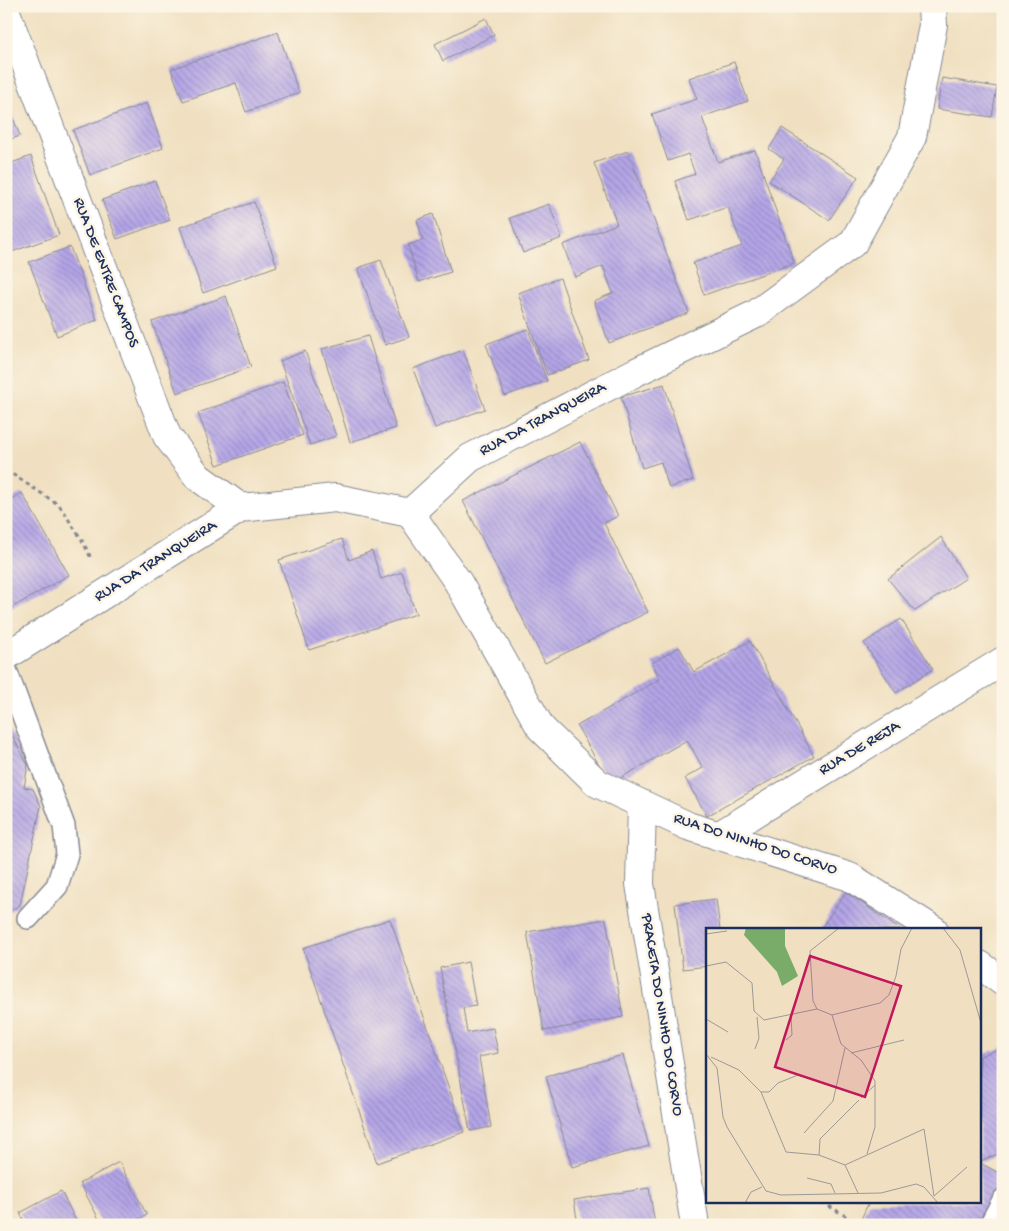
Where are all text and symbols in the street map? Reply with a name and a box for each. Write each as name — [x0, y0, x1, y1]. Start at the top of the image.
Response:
street label: RUA DE ENTRE CAMPOS — [68, 195, 143, 351]
street label: RUA DA TRANQUEIRA — [476, 378, 611, 461]
street label: RUA DA TRANQUEIRA — [91, 516, 222, 607]
street label: RUA DE REJA — [816, 717, 905, 781]
street label: RUA DO NINHO DO CORVO — [671, 810, 840, 881]
street label: PRACETA DO NINHO DO CORVO — [635, 911, 686, 1118]
inset map — [706, 928, 982, 1204]

